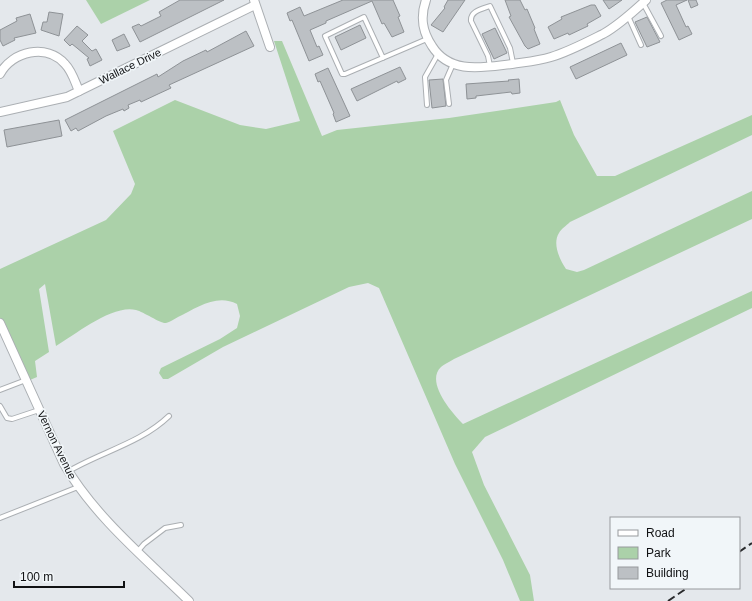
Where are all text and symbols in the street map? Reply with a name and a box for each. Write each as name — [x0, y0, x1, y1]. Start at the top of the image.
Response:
street label: Wallace Drive — [97, 46, 163, 86]
street label: Vernon Avenue — [35, 409, 79, 481]
legend — [610, 517, 740, 589]
text: Road — [646, 526, 675, 540]
text: Park — [646, 546, 672, 560]
scale bar — [14, 563, 124, 589]
text: Building — [646, 566, 689, 580]
text: 100 m — [20, 570, 53, 584]

